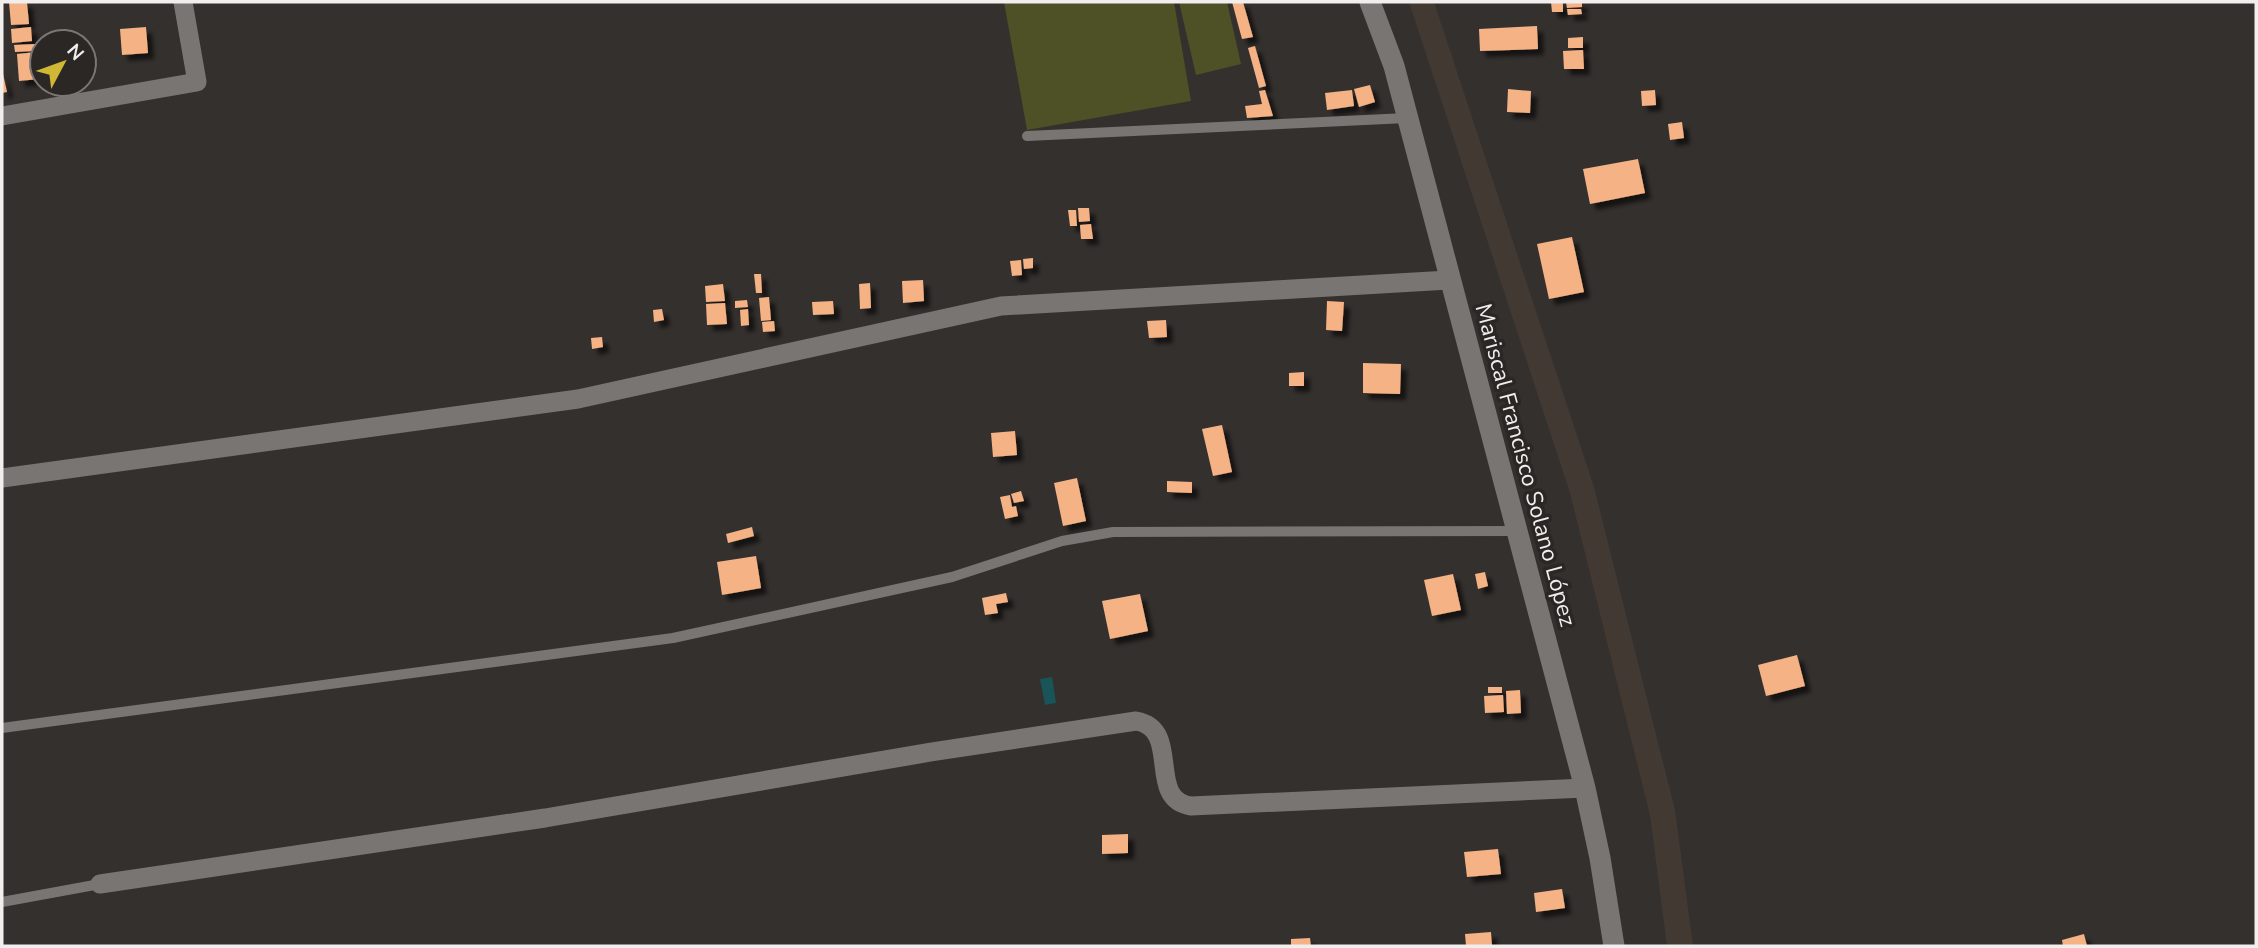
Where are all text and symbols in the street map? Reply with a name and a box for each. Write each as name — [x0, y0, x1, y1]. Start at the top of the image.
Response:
north arrow — [28, 28, 98, 98]
text: N — [61, 39, 90, 66]
street label: Mariscal Francisco Solano López — [1467, 300, 1584, 630]

